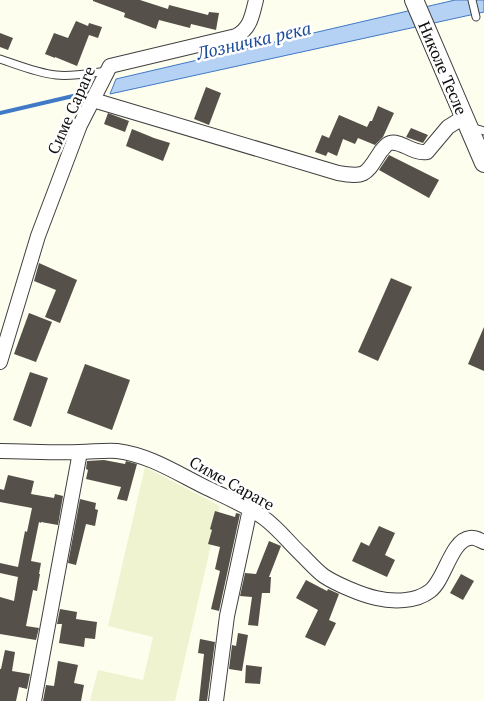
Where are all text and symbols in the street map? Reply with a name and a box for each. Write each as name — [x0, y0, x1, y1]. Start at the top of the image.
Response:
water label: Лозничка река — [193, 15, 313, 65]
street label: Николе Тесле — [413, 18, 473, 118]
street label: Симе Сараге — [42, 62, 100, 158]
street label: Симе Сараге — [185, 451, 279, 515]

